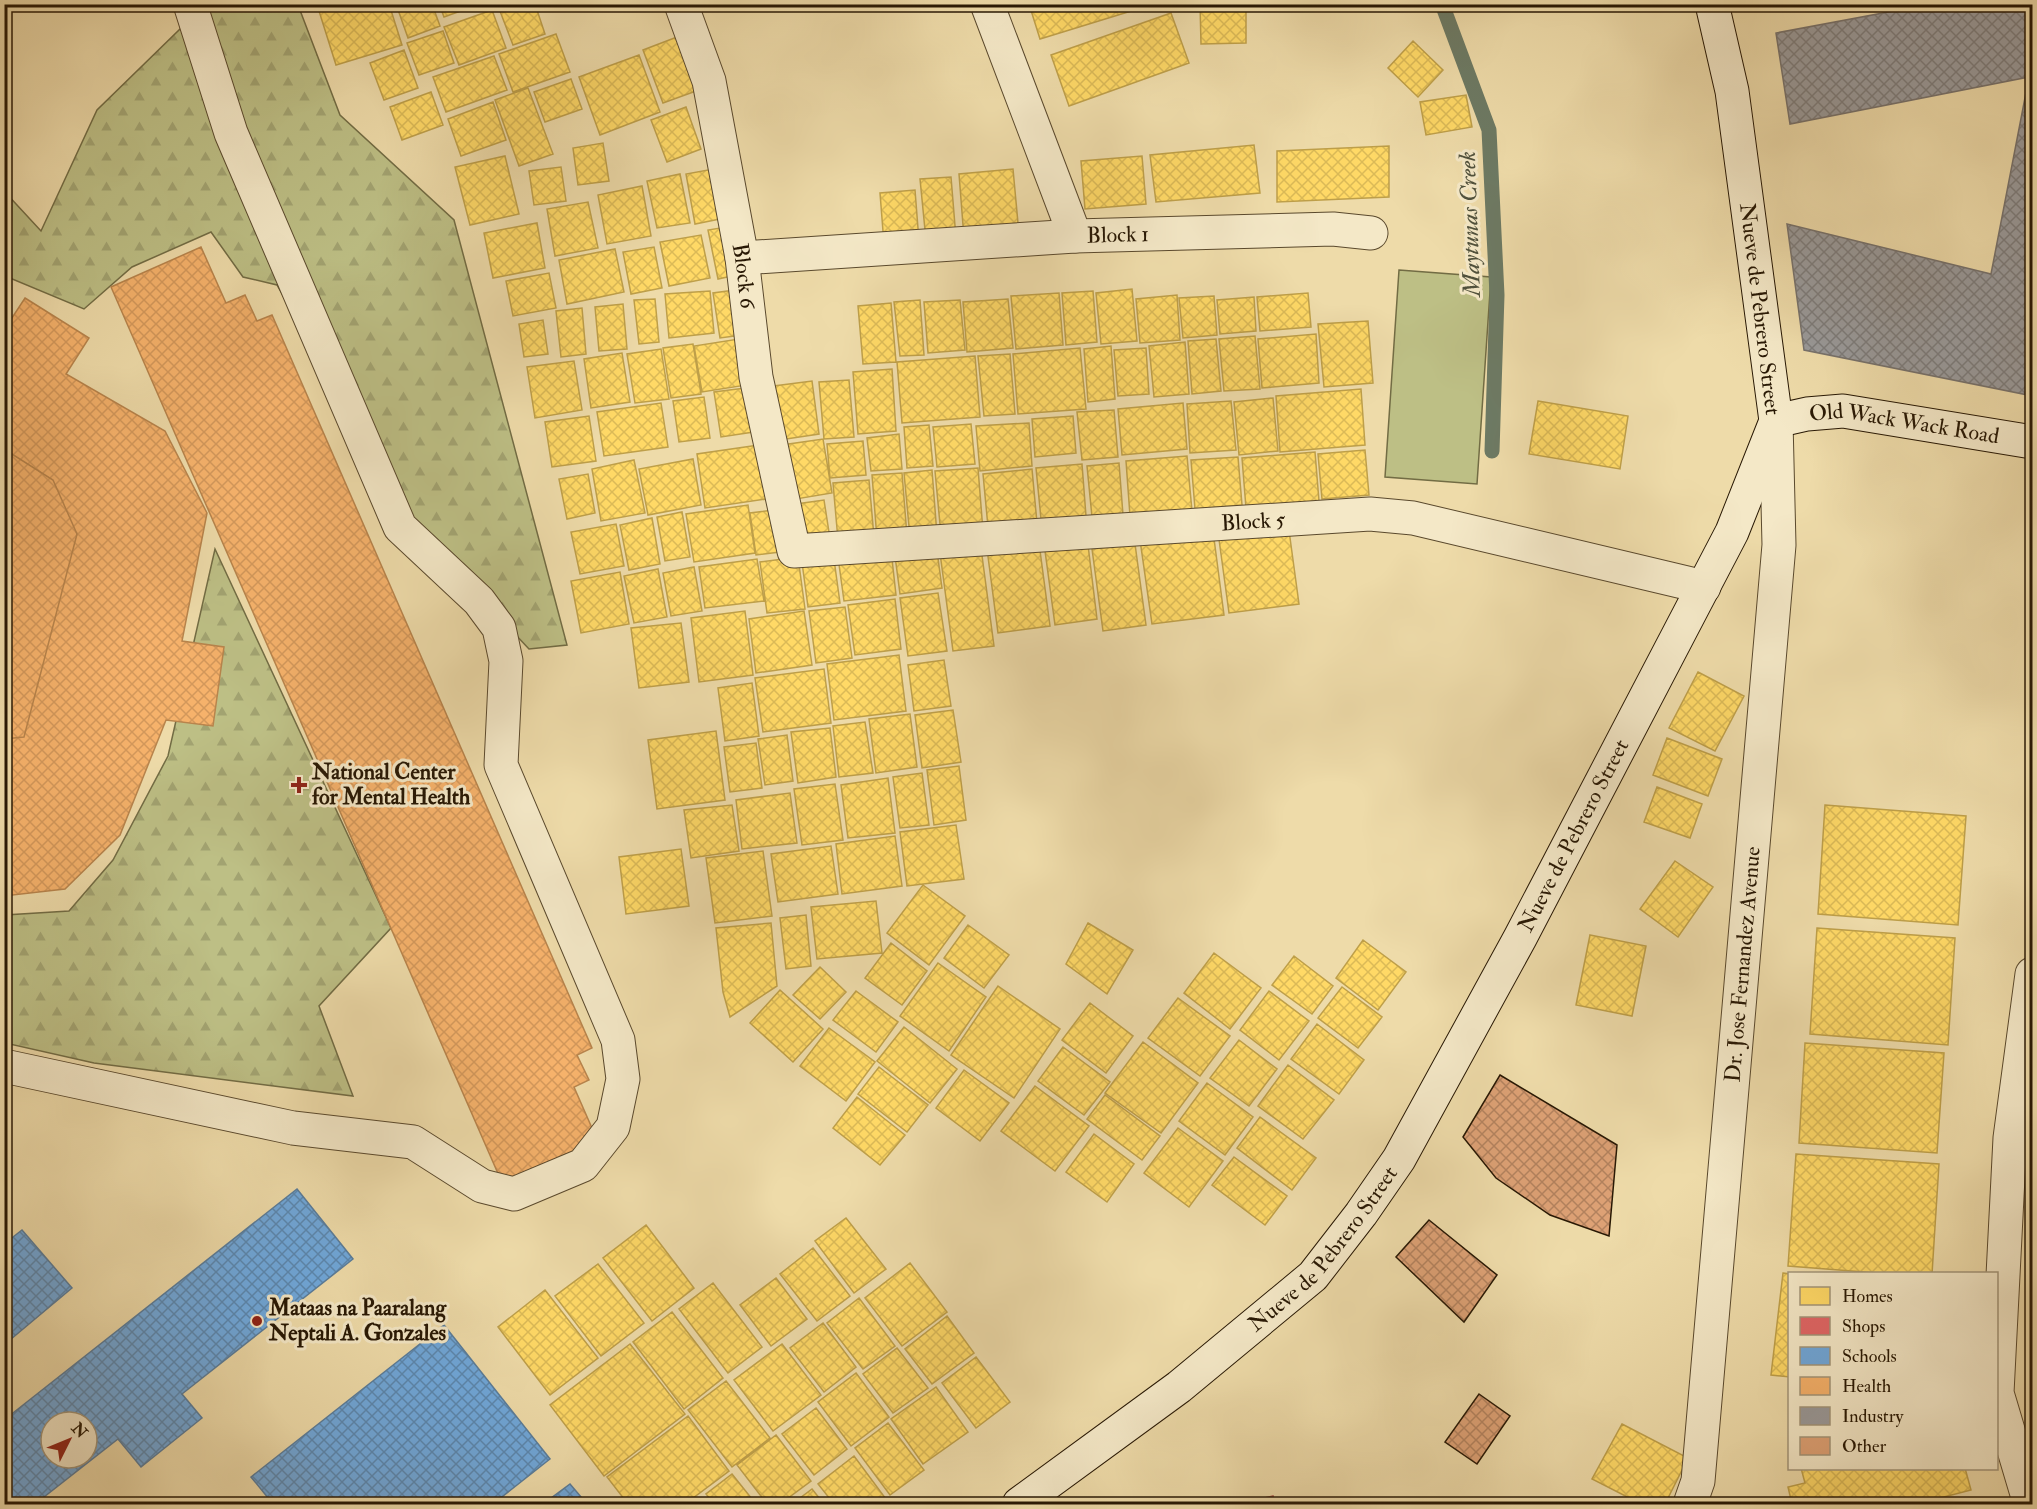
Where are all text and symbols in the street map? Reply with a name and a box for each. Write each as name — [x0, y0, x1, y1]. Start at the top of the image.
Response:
water label: Maytunas Creek — [1452, 151, 1488, 299]
street label: Nueve de Pebrero Street — [1733, 201, 1787, 417]
street label: Block 1 — [1086, 220, 1149, 250]
street label: Block 6 — [726, 241, 762, 312]
street label: Old Wack Wack Road — [1808, 397, 2001, 450]
street label: Block 5 — [1220, 505, 1286, 538]
street label: Nueve de Pebrero Street — [1512, 734, 1635, 937]
place label: National Center for Mental Health — [311, 758, 471, 811]
marker: National Center for Mental Health — [290, 776, 308, 794]
street label: Dr. Jose Fernandez Avenue — [1719, 845, 1767, 1083]
street label: Nueve de Pebrero Street — [1242, 1161, 1404, 1338]
legend — [1788, 1272, 1998, 1470]
text: Homes — [1842, 1285, 1893, 1308]
place label: Mataas na Paaralang Neptali A. Gonzales — [268, 1294, 447, 1348]
marker: Mataas na Paaralang Neptali A. Gonzales — [250, 1314, 264, 1328]
text: Shops — [1842, 1315, 1885, 1338]
text: Schools — [1842, 1345, 1897, 1368]
text: Health — [1842, 1375, 1892, 1398]
text: Industry — [1842, 1405, 1904, 1428]
north arrow — [39, 1410, 99, 1470]
text: N — [66, 1418, 92, 1443]
text: Other — [1842, 1435, 1886, 1458]

